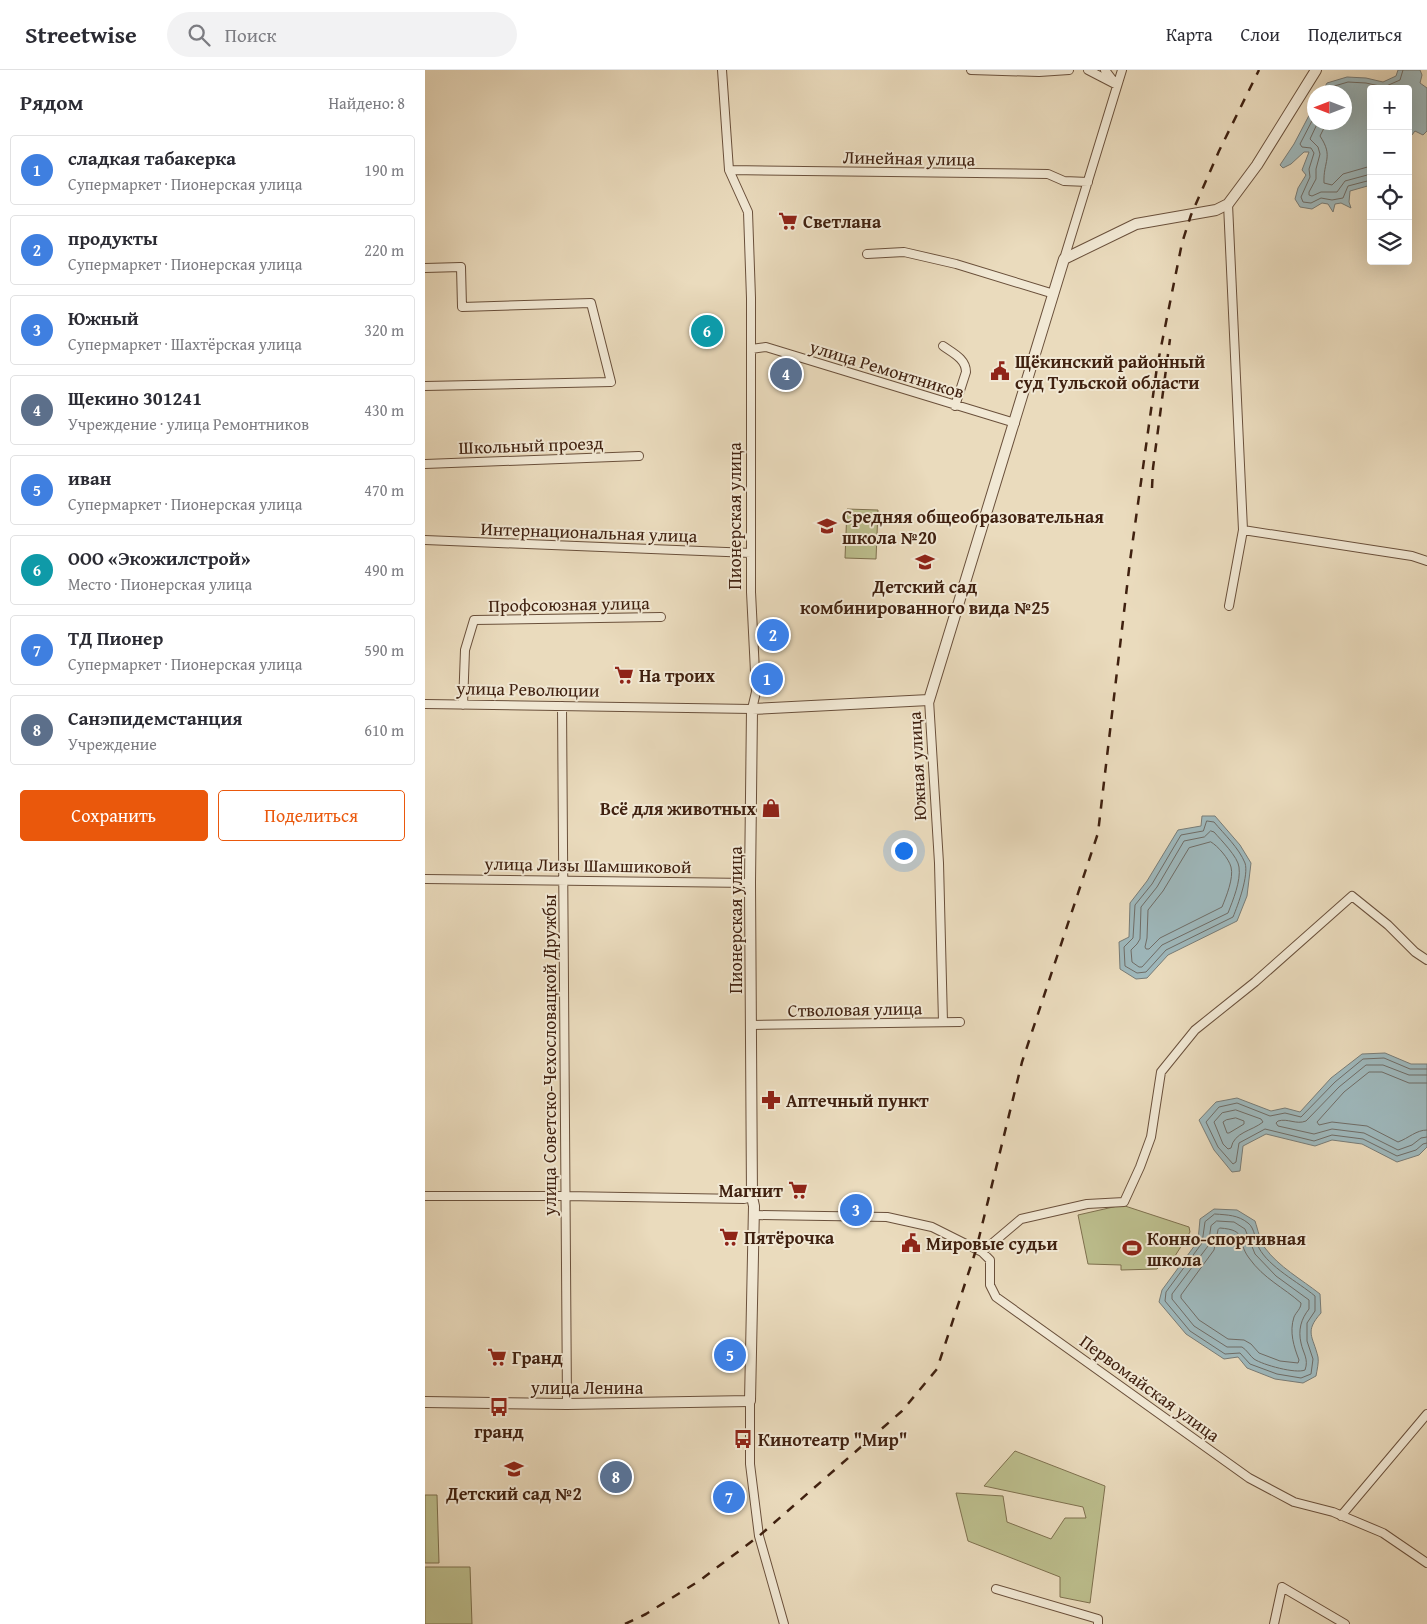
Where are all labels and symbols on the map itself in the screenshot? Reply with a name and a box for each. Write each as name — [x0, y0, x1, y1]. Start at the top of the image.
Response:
north arrow — [1307, 85, 1352, 130]
street label: Линейная улица — [843, 143, 976, 173]
place label: Светлана — [803, 208, 882, 235]
supermarket icon: Светлана — [777, 210, 799, 232]
pin: 6 — [691, 312, 723, 350]
street label: улица Ремонтников — [805, 332, 968, 405]
place label: Щёкинский районный суд Тульской области — [1015, 348, 1205, 396]
pin: 4 — [770, 355, 802, 393]
public building icon: Щёкинский районный суд Тульской области — [989, 360, 1011, 382]
street label: Школьный проезд — [458, 429, 604, 461]
street label: Пионерская улица — [721, 442, 748, 590]
place label: Средняя общеобразовательная школа №20 — [842, 503, 1104, 551]
street label: Интернациональная улица — [480, 515, 698, 549]
school or university icon: Средняя общеобразовательная школа №20 — [816, 515, 838, 537]
school or university icon: Детский сад комбинированного вида №25 — [914, 551, 936, 573]
place label: Детский сад комбинированного вида №25 — [800, 573, 1050, 621]
street label: Профсоюзная улица — [488, 589, 650, 619]
pin: 2 — [757, 616, 789, 654]
pin: 1 — [751, 660, 783, 698]
place label: На троих — [639, 662, 715, 689]
supermarket icon: На троих — [613, 664, 635, 686]
street label: улица Революции — [455, 674, 600, 704]
street label: Южная улица — [901, 710, 933, 821]
place label: Всё для животных — [600, 795, 757, 822]
shop icon: Всё для животных — [760, 797, 782, 819]
your location — [891, 838, 917, 864]
street label: Пионерская улица — [722, 846, 749, 994]
street label: улица Лизы Шамшиковой — [483, 850, 692, 880]
street label: улица Советско-Чехословацкой Дружбы — [536, 894, 563, 1217]
street label: Стволовая улица — [788, 994, 923, 1024]
place label: Аптечный пункт — [786, 1087, 929, 1114]
pharmacy icon: Аптечный пункт — [760, 1089, 782, 1111]
place label: Магнит — [719, 1177, 783, 1204]
supermarket icon: Магнит — [787, 1179, 809, 1201]
pin: 3 — [840, 1191, 872, 1229]
place label: Пятёрочка — [744, 1224, 835, 1251]
place label: Конно-спортивная школа — [1147, 1225, 1306, 1273]
supermarket icon: Пятёрочка — [718, 1226, 740, 1248]
place label: Мировые судьи — [926, 1230, 1058, 1257]
public building icon: Мировые судьи — [900, 1232, 922, 1254]
sports icon: Конно-спортивная школа — [1121, 1237, 1143, 1259]
street label: Первомайская улица — [1074, 1328, 1226, 1448]
pin: 5 — [714, 1336, 746, 1374]
place label: Гранд — [512, 1344, 563, 1371]
supermarket icon: Гранд — [486, 1346, 508, 1368]
street label: улица Ленина — [530, 1374, 644, 1401]
bus stop icon: гранд — [488, 1396, 510, 1418]
place label: гранд — [474, 1418, 524, 1445]
place label: Кинотеатр "Мир" — [758, 1426, 908, 1453]
bus stop icon: Кинотеатр "Мир" — [732, 1428, 754, 1450]
school or university icon: Детский сад №2 — [503, 1458, 525, 1480]
pin: 8 — [600, 1458, 632, 1496]
pin: 7 — [713, 1478, 745, 1516]
place label: Детский сад №2 — [445, 1480, 582, 1507]

